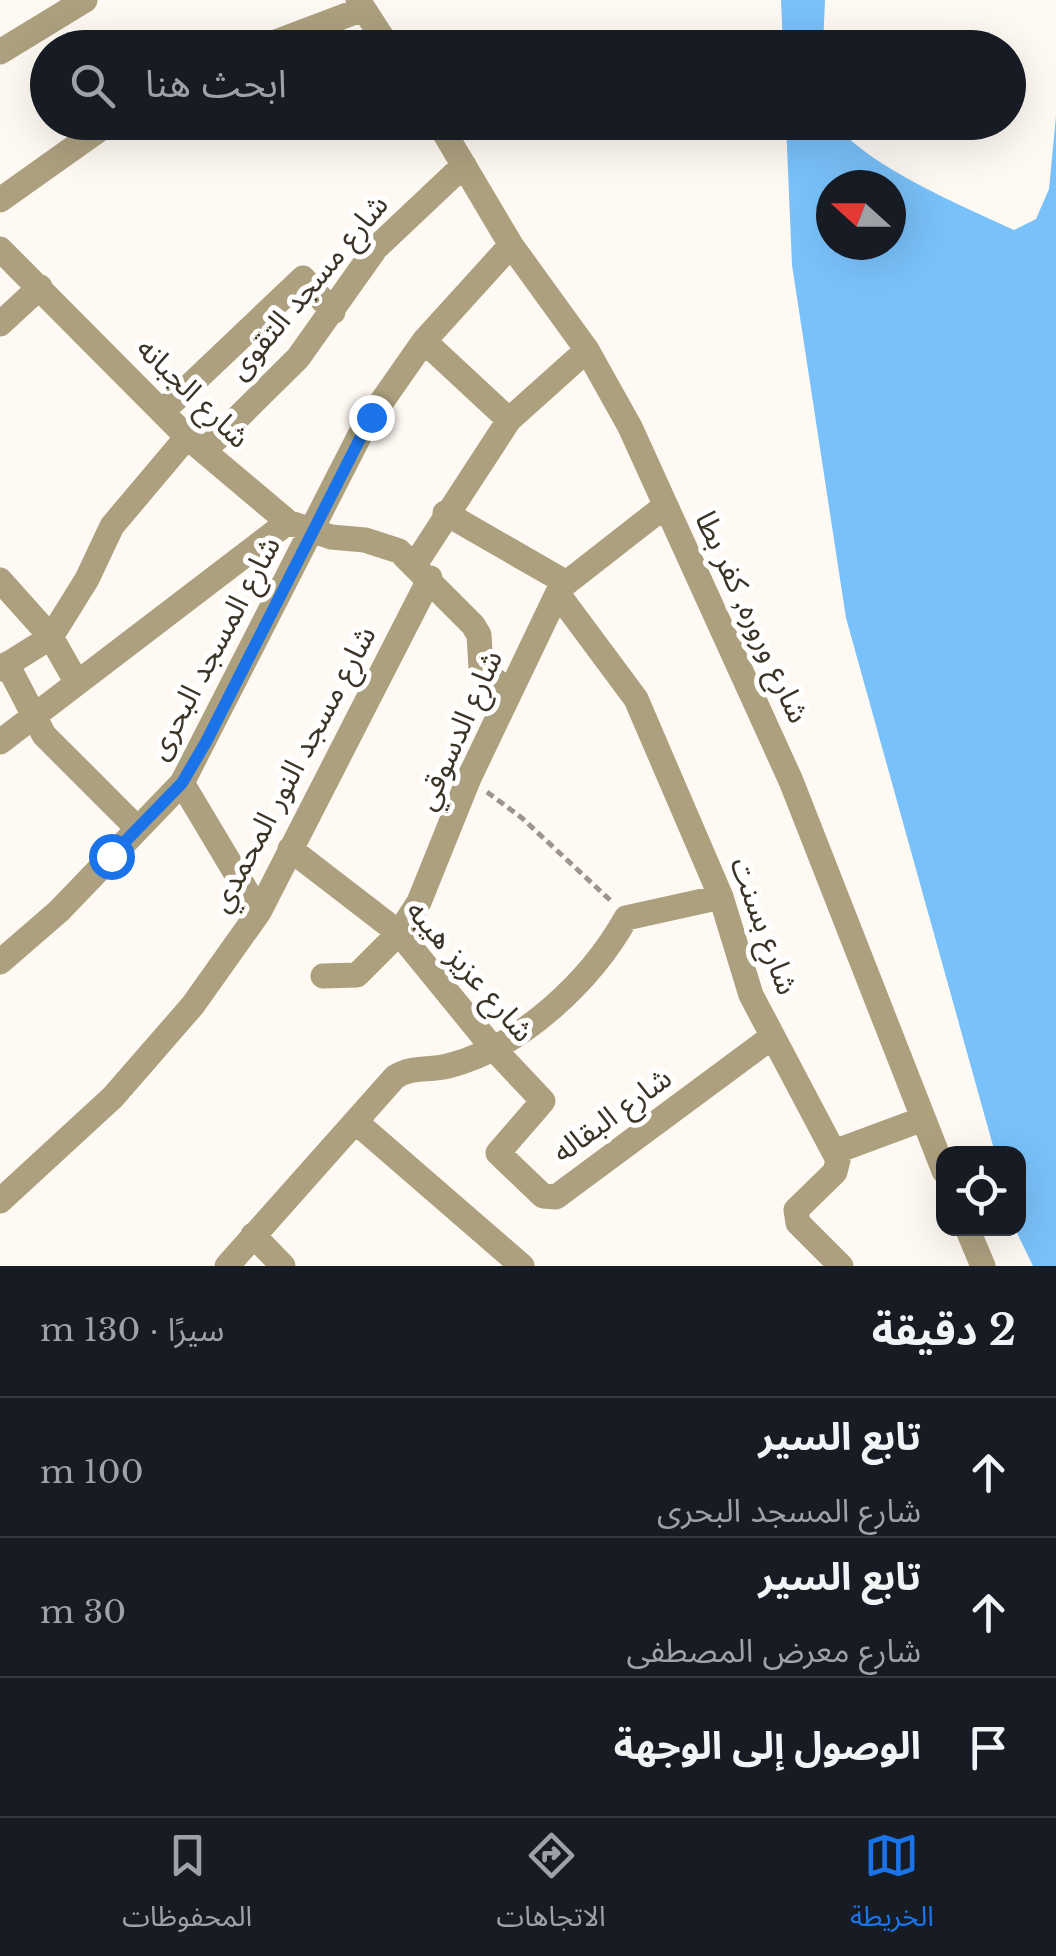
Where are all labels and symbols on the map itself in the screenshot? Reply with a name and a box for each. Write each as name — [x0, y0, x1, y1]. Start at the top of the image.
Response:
north arrow — [816, 170, 906, 260]
street label: شارع مسجد التقوى — [220, 187, 399, 389]
street label: شارع الجبانه — [126, 330, 258, 458]
route end — [349, 395, 395, 441]
street label: شارع وروره, كفر بطا — [684, 505, 818, 730]
street label: شارع المسجد البحرى — [139, 530, 292, 768]
street label: شارع مسجد النور المحمدي — [201, 619, 388, 920]
street label: شارع الدسوقي — [407, 644, 515, 818]
route start — [89, 834, 135, 880]
street label: شارع بسنت — [719, 852, 806, 1001]
street label: شارع عزيز هيبه — [396, 892, 542, 1052]
street label: شارع البقاله — [545, 1059, 681, 1173]

